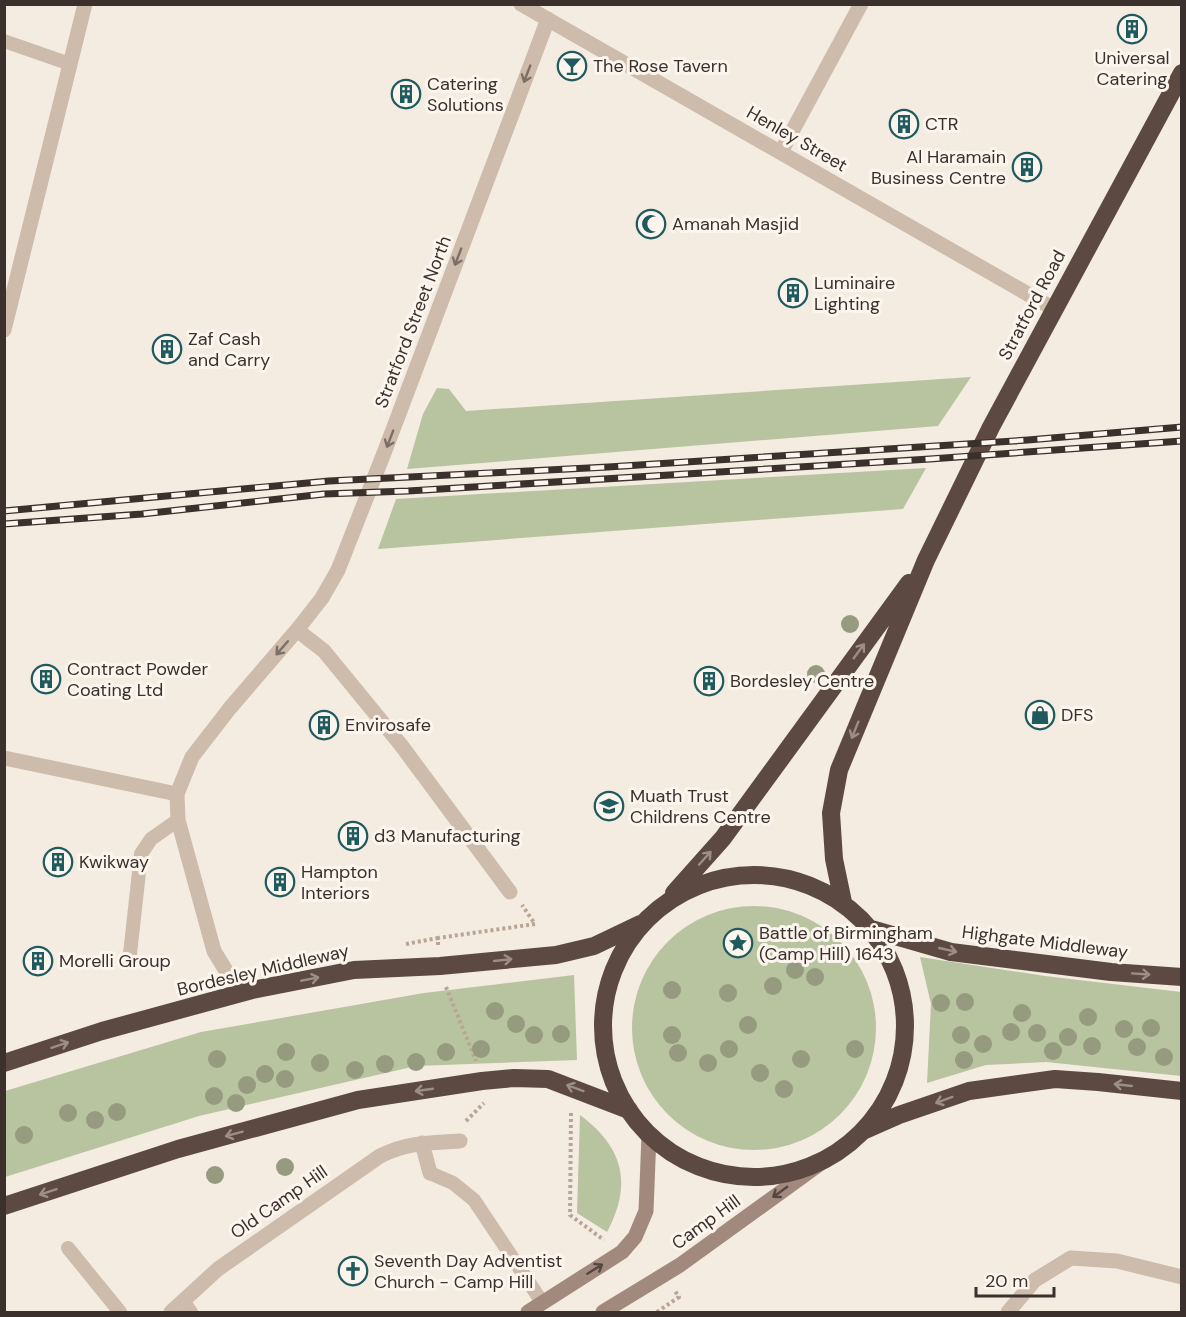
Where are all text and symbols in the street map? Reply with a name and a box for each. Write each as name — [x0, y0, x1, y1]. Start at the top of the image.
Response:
building icon: Universal Catering — [1116, 13, 1148, 45]
place label: Universal Catering — [1094, 46, 1170, 91]
bar icon: The Rose Tavern — [556, 50, 588, 82]
place label: The Rose Tavern — [593, 54, 728, 78]
one-way arrow — [521, 64, 532, 83]
place label: Catering Solutions — [427, 72, 504, 117]
building icon: Catering Solutions — [390, 78, 422, 110]
street label: Henley Street — [742, 100, 852, 178]
building icon: CTR — [888, 108, 920, 140]
place label: CTR — [925, 112, 958, 136]
place label: Al Haramain Business Centre — [871, 145, 1006, 190]
building icon: Al Haramain Business Centre — [1011, 151, 1043, 183]
mosque icon: Amanah Masjid — [635, 208, 667, 240]
place label: Amanah Masjid — [672, 212, 799, 236]
street label: Stratford Street North — [369, 232, 457, 412]
street label: Stratford Road — [993, 246, 1071, 364]
one-way arrow — [452, 247, 463, 265]
place label: Luminaire Lighting — [814, 271, 895, 316]
building icon: Luminaire Lighting — [777, 277, 809, 309]
place label: Zaf Cash and Carry — [188, 327, 270, 372]
building icon: Zaf Cash and Carry — [151, 333, 183, 365]
one-way arrow — [383, 429, 394, 448]
one-way arrow — [275, 640, 289, 655]
one-way arrow — [853, 644, 865, 660]
place label: Contract Powder Coating Ltd — [67, 657, 208, 702]
building icon: Contract Powder Coating Ltd — [30, 663, 62, 695]
building icon: Bordesley Centre — [693, 665, 725, 697]
place label: Bordesley Centre — [730, 669, 874, 693]
shop icon: DFS — [1024, 699, 1056, 731]
place label: DFS — [1061, 703, 1093, 727]
building icon: Envirosafe — [308, 709, 340, 741]
place label: Envirosafe — [345, 713, 431, 737]
one-way arrow — [849, 720, 860, 739]
place label: Muath Trust Childrens Centre — [630, 784, 771, 829]
school or university icon: Muath Trust Childrens Centre — [593, 790, 625, 822]
building icon: d3 Manufacturing — [337, 820, 369, 852]
place label: d3 Manufacturing — [374, 824, 521, 848]
building icon: Kwikway — [42, 846, 74, 878]
place label: Kwikway — [79, 850, 149, 874]
one-way arrow — [698, 851, 712, 866]
place label: Hampton Interiors — [301, 860, 378, 905]
building icon: Hampton Interiors — [264, 866, 296, 898]
street label: Highgate Middleway — [961, 920, 1129, 964]
place label: Battle of Birmingham (Camp Hill) 1643 — [759, 921, 933, 966]
place icon: Battle of Birmingham (Camp Hill) 1643 — [722, 927, 754, 959]
street label: Bordesley Middleway — [175, 939, 351, 1001]
building icon: Morelli Group — [22, 945, 54, 977]
one-way arrow — [938, 945, 957, 957]
place label: Morelli Group — [59, 949, 171, 973]
one-way arrow — [493, 954, 513, 965]
one-way arrow — [1131, 969, 1151, 980]
one-way arrow — [299, 973, 319, 984]
one-way arrow — [50, 1038, 69, 1049]
one-way arrow — [1114, 1079, 1134, 1090]
one-way arrow — [566, 1082, 584, 1093]
one-way arrow — [414, 1084, 434, 1095]
one-way arrow — [935, 1095, 954, 1106]
one-way arrow — [225, 1129, 244, 1140]
street label: Old Camp Hill — [226, 1160, 332, 1244]
one-way arrow — [773, 1186, 789, 1198]
one-way arrow — [39, 1187, 58, 1198]
street label: Camp Hill — [667, 1189, 745, 1255]
place label: Seventh Day Adventist Church - Camp Hill — [374, 1249, 562, 1294]
church icon: Seventh Day Adventist Church - Camp Hill — [337, 1255, 369, 1287]
scale bar — [976, 1260, 1054, 1298]
one-way arrow — [586, 1263, 603, 1276]
text: 20 m — [985, 1269, 1028, 1293]

